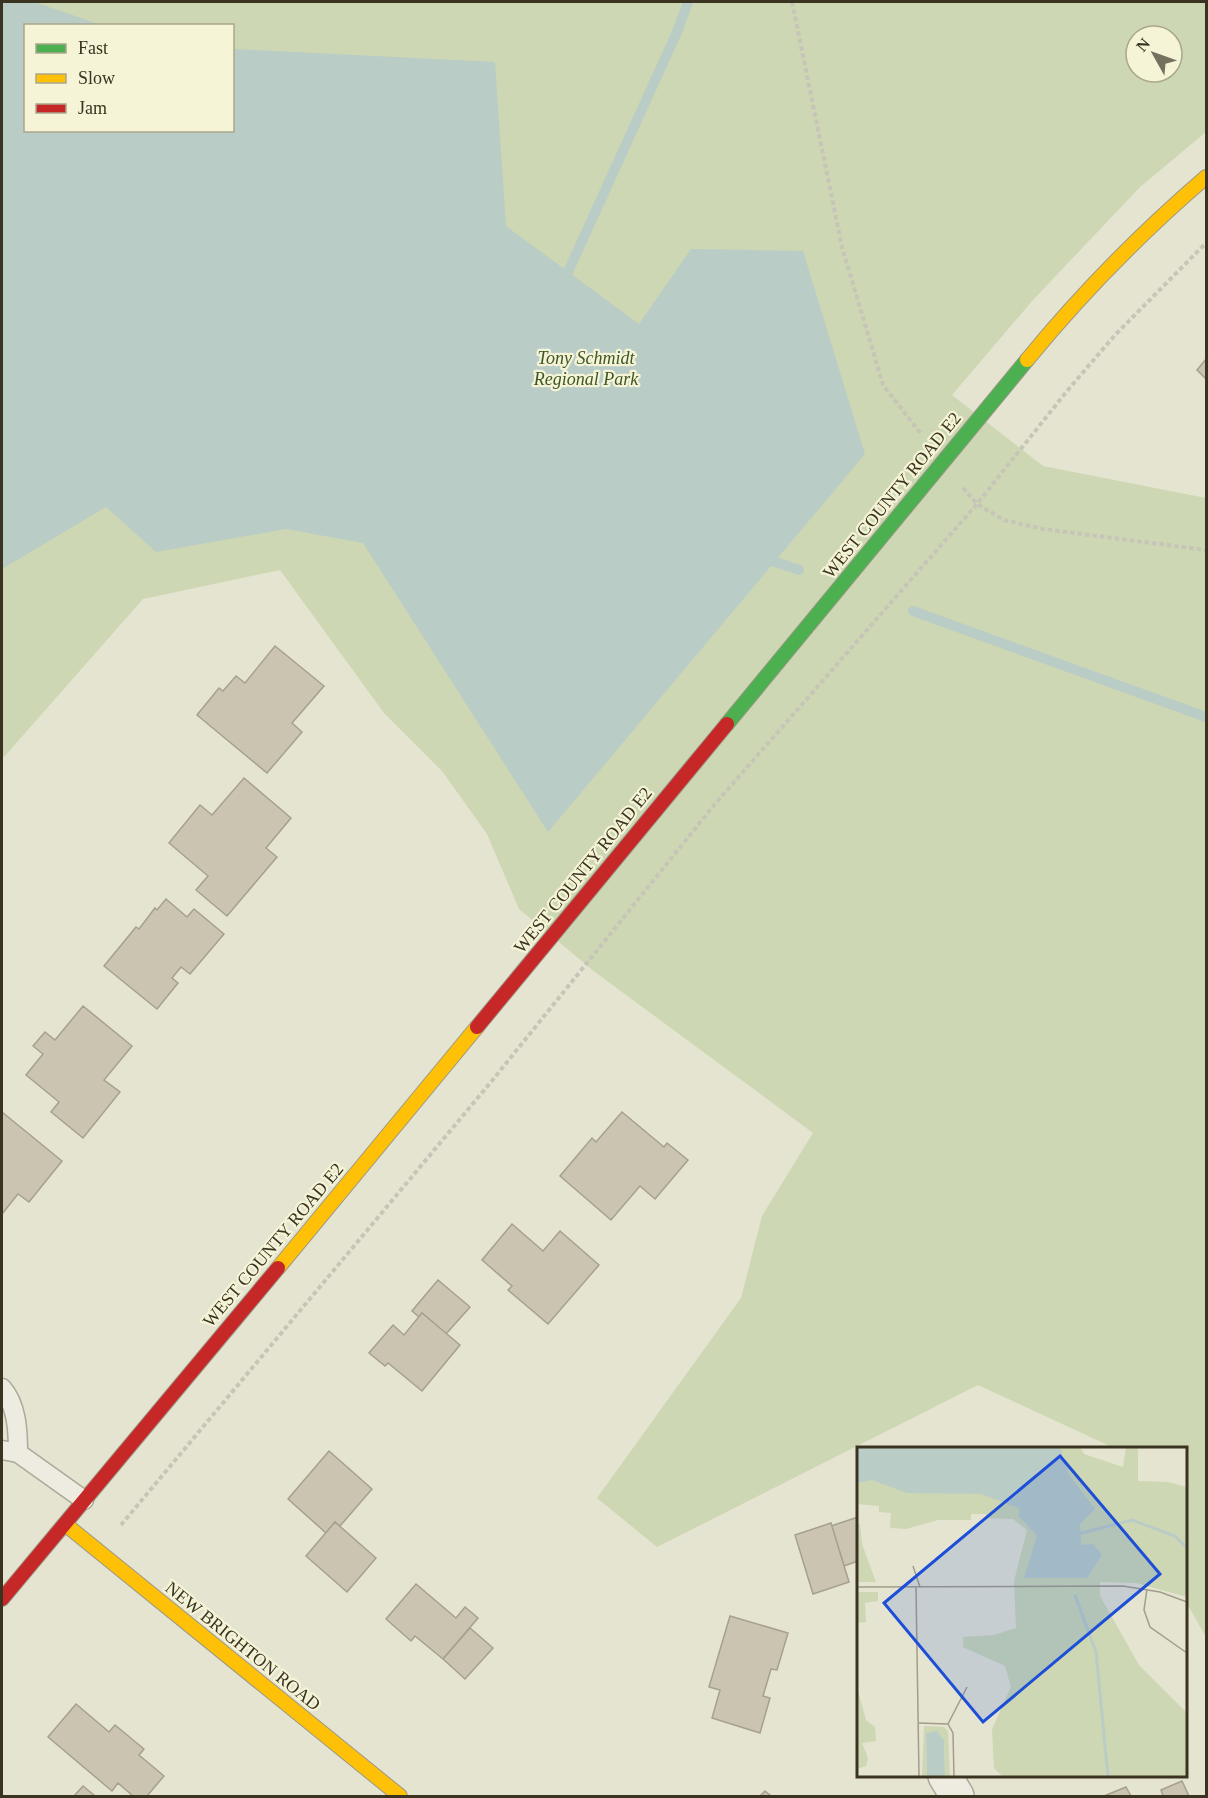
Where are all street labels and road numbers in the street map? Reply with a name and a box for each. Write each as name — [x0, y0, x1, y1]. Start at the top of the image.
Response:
street label: WEST COUNTY ROAD E2 — [819, 408, 965, 582]
street label: WEST COUNTY ROAD E2 — [510, 783, 656, 957]
street label: WEST COUNTY ROAD E2 — [199, 1159, 347, 1331]
street label: NEW BRIGHTON ROAD — [162, 1577, 324, 1715]

